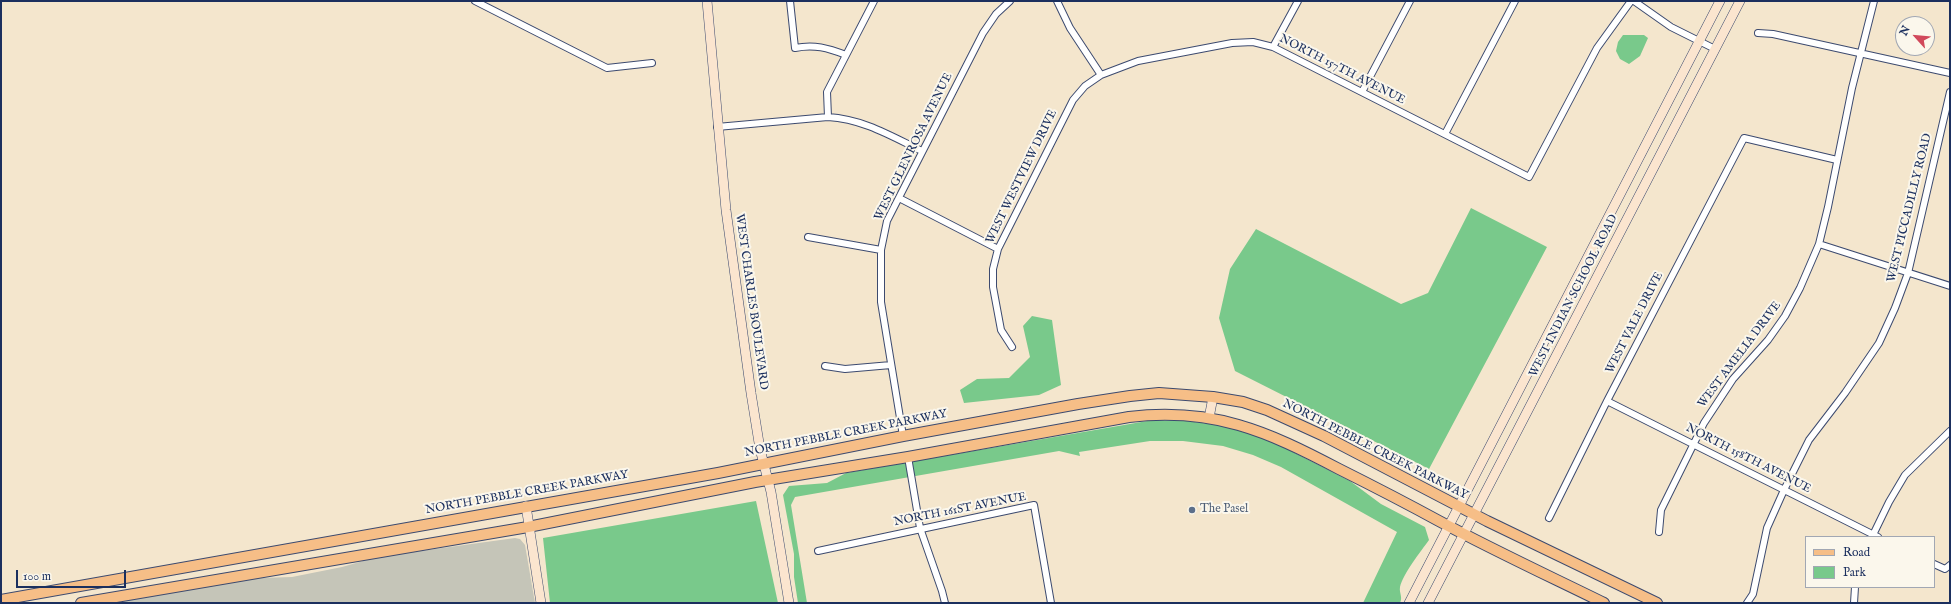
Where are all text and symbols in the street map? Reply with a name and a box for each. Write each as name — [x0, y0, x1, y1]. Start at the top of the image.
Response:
north arrow — [1895, 16, 1935, 56]
text: N — [1897, 24, 1914, 38]
street label: NORTH 157TH AVENUE — [1277, 32, 1407, 108]
street label: WEST GLENROSA AVENUE — [872, 71, 956, 223]
street label: WEST WESTVIEW DRIVE — [983, 108, 1061, 246]
street label: WEST PICCADILLY ROAD — [1885, 132, 1935, 284]
street label: WEST INDIAN SCHOOL ROAD — [1527, 212, 1621, 380]
street label: WEST CHARLES BOULEVARD — [732, 213, 770, 391]
street label: WEST VALE DRIVE — [1603, 270, 1667, 376]
street label: WEST AMELIA DRIVE — [1695, 299, 1785, 411]
street label: NORTH PEBBLE CREEK PARKWAY — [1280, 397, 1470, 503]
street label: NORTH PEBBLE CREEK PARKWAY — [743, 407, 949, 461]
street label: NORTH 158TH AVENUE — [1683, 421, 1813, 497]
street label: NORTH PEBBLE CREEK PARKWAY — [424, 468, 630, 518]
street label: NORTH 161ST AVENUE — [893, 490, 1027, 530]
place label: The Pasel — [1200, 503, 1248, 517]
marker: The Pasel — [1187, 505, 1197, 515]
legend — [1805, 536, 1935, 588]
text: Road — [1843, 545, 1870, 560]
scale bar — [18, 562, 128, 588]
text: Park — [1843, 565, 1866, 580]
text: 100 m — [23, 569, 51, 584]

